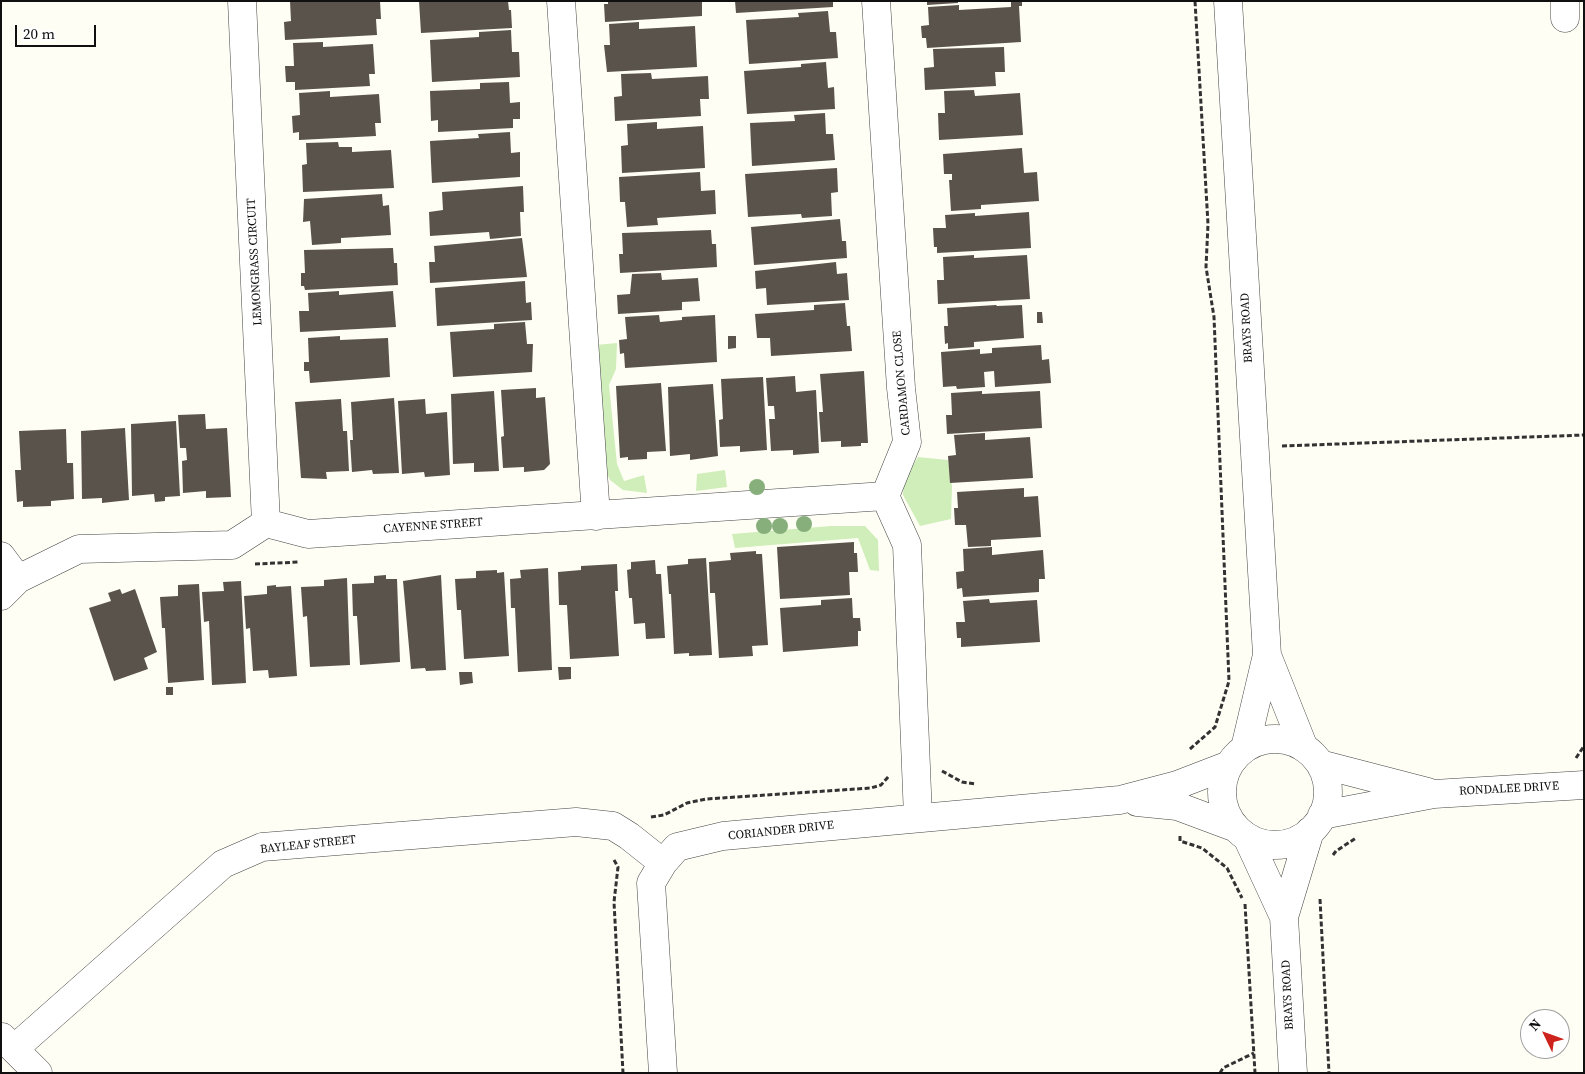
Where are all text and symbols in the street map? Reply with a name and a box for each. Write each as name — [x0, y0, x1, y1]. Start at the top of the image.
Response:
scale bar — [18, 15, 99, 47]
text: 20 m — [23, 23, 55, 44]
street label: LEMONGRASS CIRCUIT — [244, 198, 266, 326]
street label: BRAYS ROAD — [1238, 293, 1256, 363]
street label: CARDAMON CLOSE — [890, 330, 914, 436]
street label: CAYENNE STREET — [383, 515, 483, 537]
street label: RONDALEE DRIVE — [1459, 779, 1559, 799]
street label: CORIANDER DRIVE — [727, 818, 835, 844]
street label: BAYLEAF STREET — [259, 833, 357, 857]
street label: BRAYS ROAD — [1279, 960, 1297, 1030]
north arrow — [1520, 1009, 1570, 1059]
text: N — [1524, 1014, 1545, 1035]

